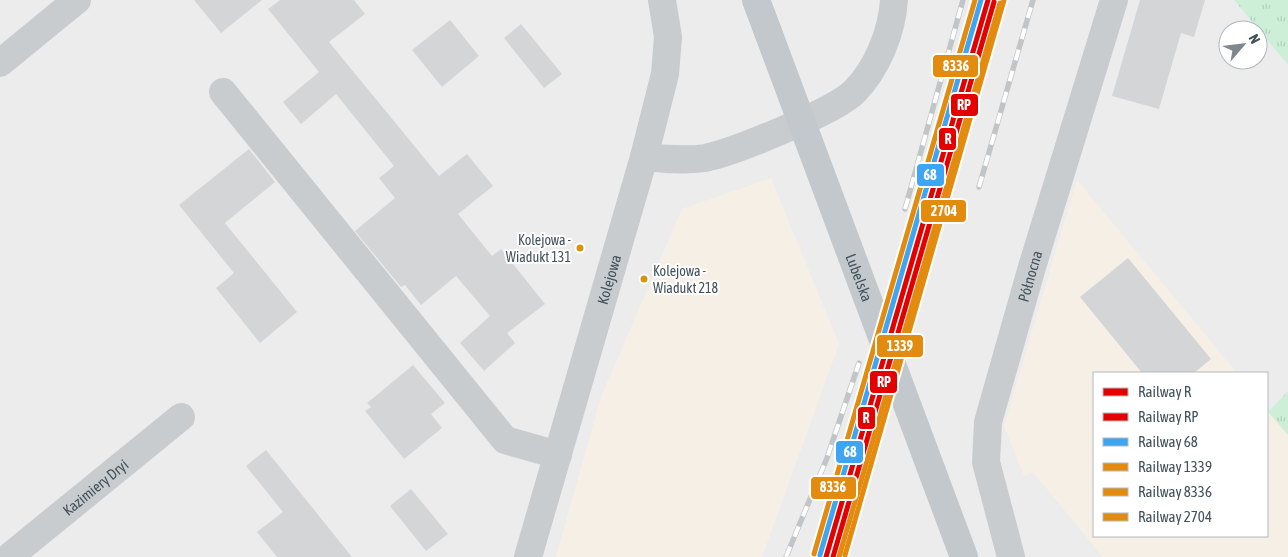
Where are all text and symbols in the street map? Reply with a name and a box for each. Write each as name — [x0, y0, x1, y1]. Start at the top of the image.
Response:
north arrow — [1218, 20, 1268, 70]
text: N — [1245, 31, 1263, 46]
line badge: 8336 — [932, 54, 979, 78]
text: 8336 — [943, 58, 970, 74]
line badge: RP — [950, 93, 979, 117]
text: RP — [957, 97, 971, 113]
line badge: R — [938, 127, 957, 151]
text: R — [945, 131, 952, 147]
line badge: 68 — [916, 163, 945, 187]
text: 68 — [923, 167, 937, 183]
line badge: 2704 — [920, 199, 967, 223]
text: 2704 — [931, 203, 958, 219]
place label: Kolejowa - Wiadukt 131 — [506, 232, 571, 265]
marker: Kolejowa - Wiadukt 131 — [575, 243, 585, 253]
street label: Północna — [1014, 248, 1045, 304]
street label: Lubelska — [843, 251, 876, 304]
street label: Kolejowa — [593, 253, 624, 306]
place label: Kolejowa - Wiadukt 218 — [653, 263, 719, 296]
marker: Kolejowa - Wiadukt 218 — [639, 274, 649, 284]
line badge: 1339 — [876, 334, 924, 358]
text: 1339 — [887, 338, 914, 354]
line badge: RP — [869, 370, 898, 394]
legend — [1093, 372, 1268, 537]
text: RP — [877, 374, 891, 390]
text: Railway R — [1138, 383, 1192, 400]
line badge: R — [857, 406, 876, 430]
text: Railway RP — [1138, 408, 1199, 425]
text: R — [863, 410, 870, 426]
text: Railway 68 — [1138, 433, 1198, 450]
line badge: 68 — [835, 440, 864, 464]
text: 68 — [843, 444, 857, 460]
street label: Kazimiery Dryi — [59, 455, 131, 519]
text: Railway 1339 — [1138, 458, 1212, 475]
line badge: 8336 — [810, 476, 857, 500]
text: 8336 — [820, 479, 847, 495]
text: Railway 8336 — [1138, 483, 1212, 500]
text: Railway 2704 — [1138, 508, 1212, 525]

